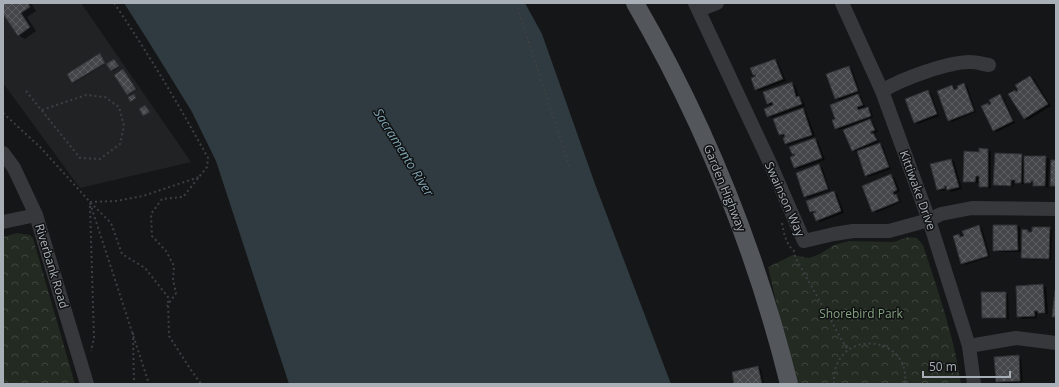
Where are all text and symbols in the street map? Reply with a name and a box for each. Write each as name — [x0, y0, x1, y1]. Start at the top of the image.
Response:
water label: Sacramento River — [370, 104, 439, 200]
street label: Garden Highway — [700, 142, 751, 235]
street label: Kittiwake Drive — [896, 148, 940, 232]
street label: Swainson Way — [761, 159, 809, 240]
street label: Riverbank Road — [31, 222, 73, 310]
park label: Shorebird Park — [819, 305, 904, 322]
scale bar — [923, 353, 1010, 379]
text: 50 m — [929, 358, 957, 375]

